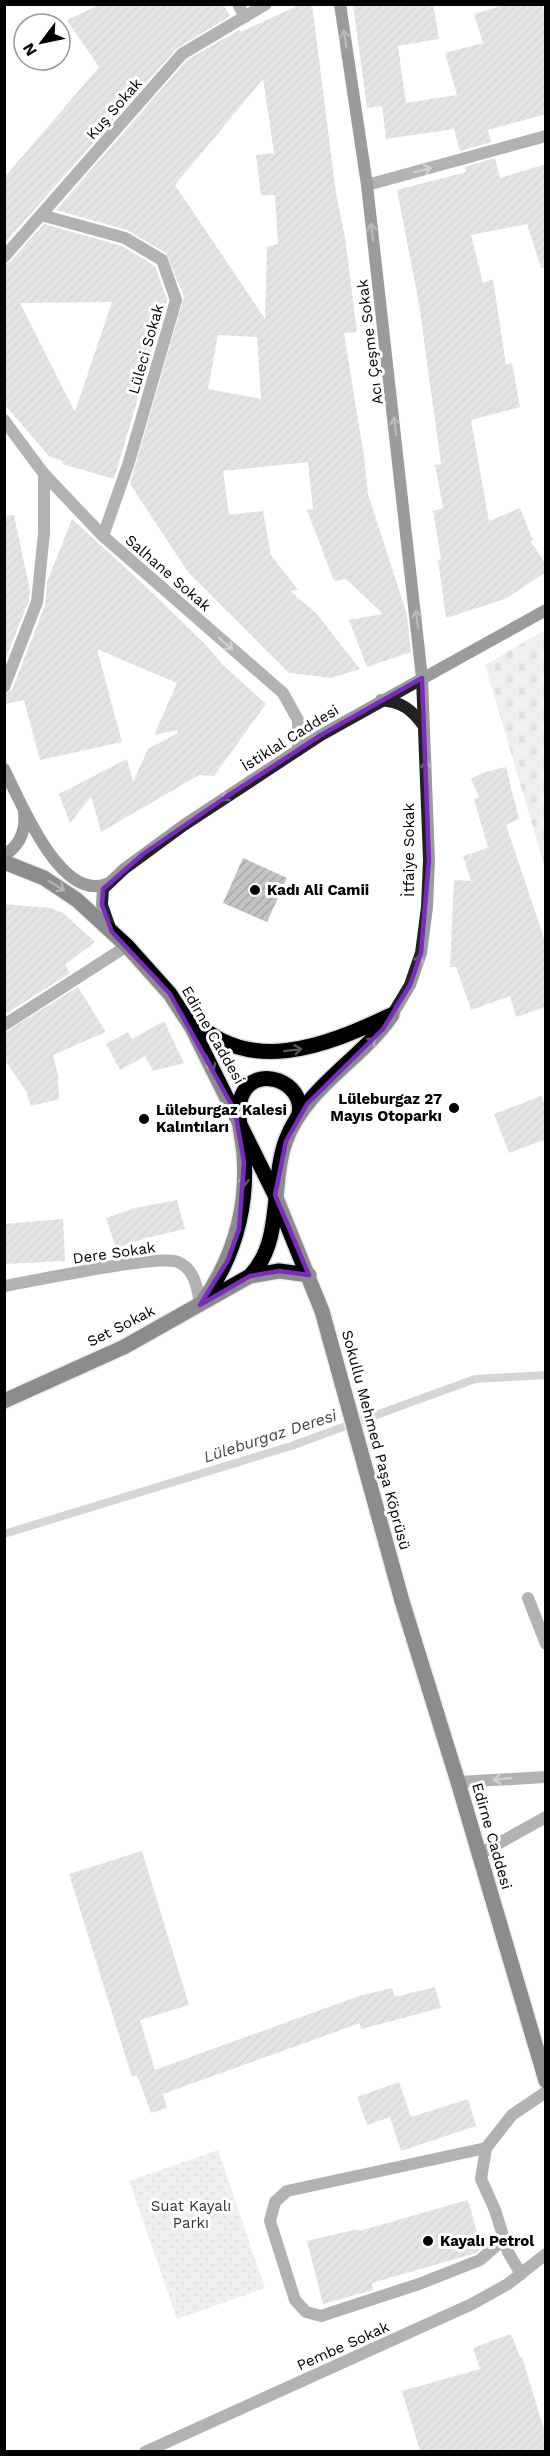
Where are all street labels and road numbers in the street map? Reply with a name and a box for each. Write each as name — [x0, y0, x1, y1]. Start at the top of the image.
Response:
street label: Kuş Sokak — [82, 74, 146, 143]
street label: Acı Çeşme Sokak — [353, 278, 387, 406]
street label: Lüleci Sokak — [125, 301, 168, 396]
street label: Salhane Sokak — [122, 531, 215, 615]
street label: İstiklal Caddesi — [238, 701, 342, 775]
street label: İtfaiye Sokak — [400, 803, 418, 897]
street label: Edirne Caddesi — [178, 983, 248, 1087]
street label: Dere Sokak — [72, 1238, 157, 1268]
street label: Set Sokak — [84, 1301, 158, 1351]
street label: Sokullu Mehmed Paşa Köprüsü — [338, 1328, 414, 1552]
street label: Edirne Caddesi — [468, 1781, 516, 1891]
street label: Pembe Sokak — [294, 2317, 392, 2374]

